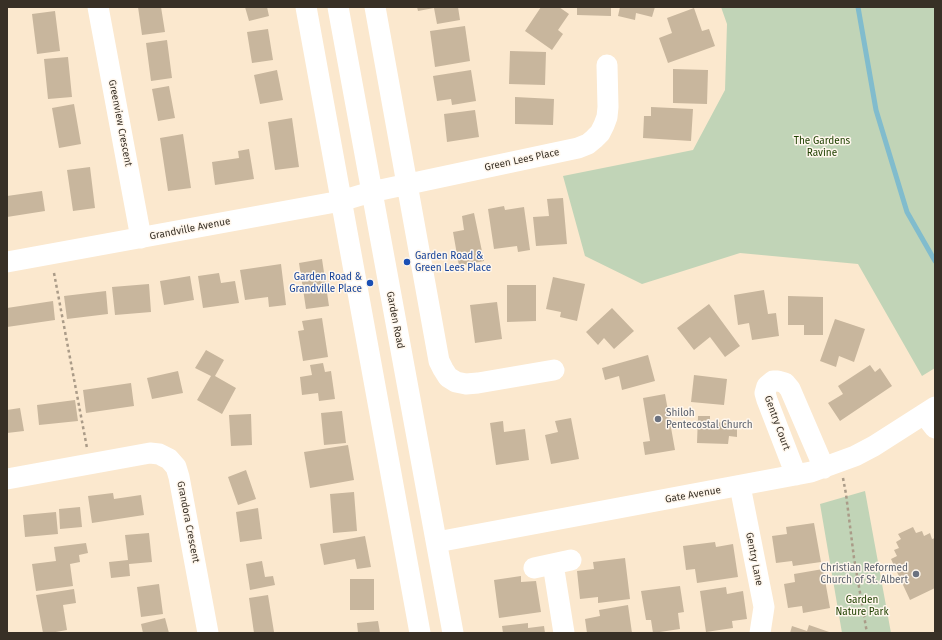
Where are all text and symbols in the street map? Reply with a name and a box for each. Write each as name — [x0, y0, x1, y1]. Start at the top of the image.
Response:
street label: Greenview Crescent — [106, 79, 134, 167]
park label: The Gardens Ravine — [794, 135, 850, 158]
street label: Green Lees Place — [483, 146, 561, 174]
street label: Grandville Avenue — [149, 215, 231, 243]
place label: Garden Road & Green Lees Place — [415, 250, 491, 274]
marker: Garden Road & Green Lees Place — [402, 257, 412, 267]
place label: Garden Road & Grandville Place — [289, 271, 362, 294]
marker: Garden Road & Grandville Place — [365, 278, 375, 288]
street label: Garden Road — [384, 290, 406, 350]
street label: Gentry Court — [762, 394, 792, 452]
place label: Shiloh Pentecostal Church — [666, 407, 753, 430]
marker: Shiloh Pentecostal Church — [653, 414, 663, 424]
street label: Grandora Crescent — [174, 480, 202, 564]
street label: Gate Avenue — [664, 484, 722, 506]
street label: Gentry Lane — [743, 531, 765, 587]
place label: Christian Reformed Church of St. Albert — [820, 562, 908, 586]
marker: Christian Reformed Church of St. Albert — [911, 569, 921, 579]
park label: Garden Nature Park — [835, 594, 889, 618]

